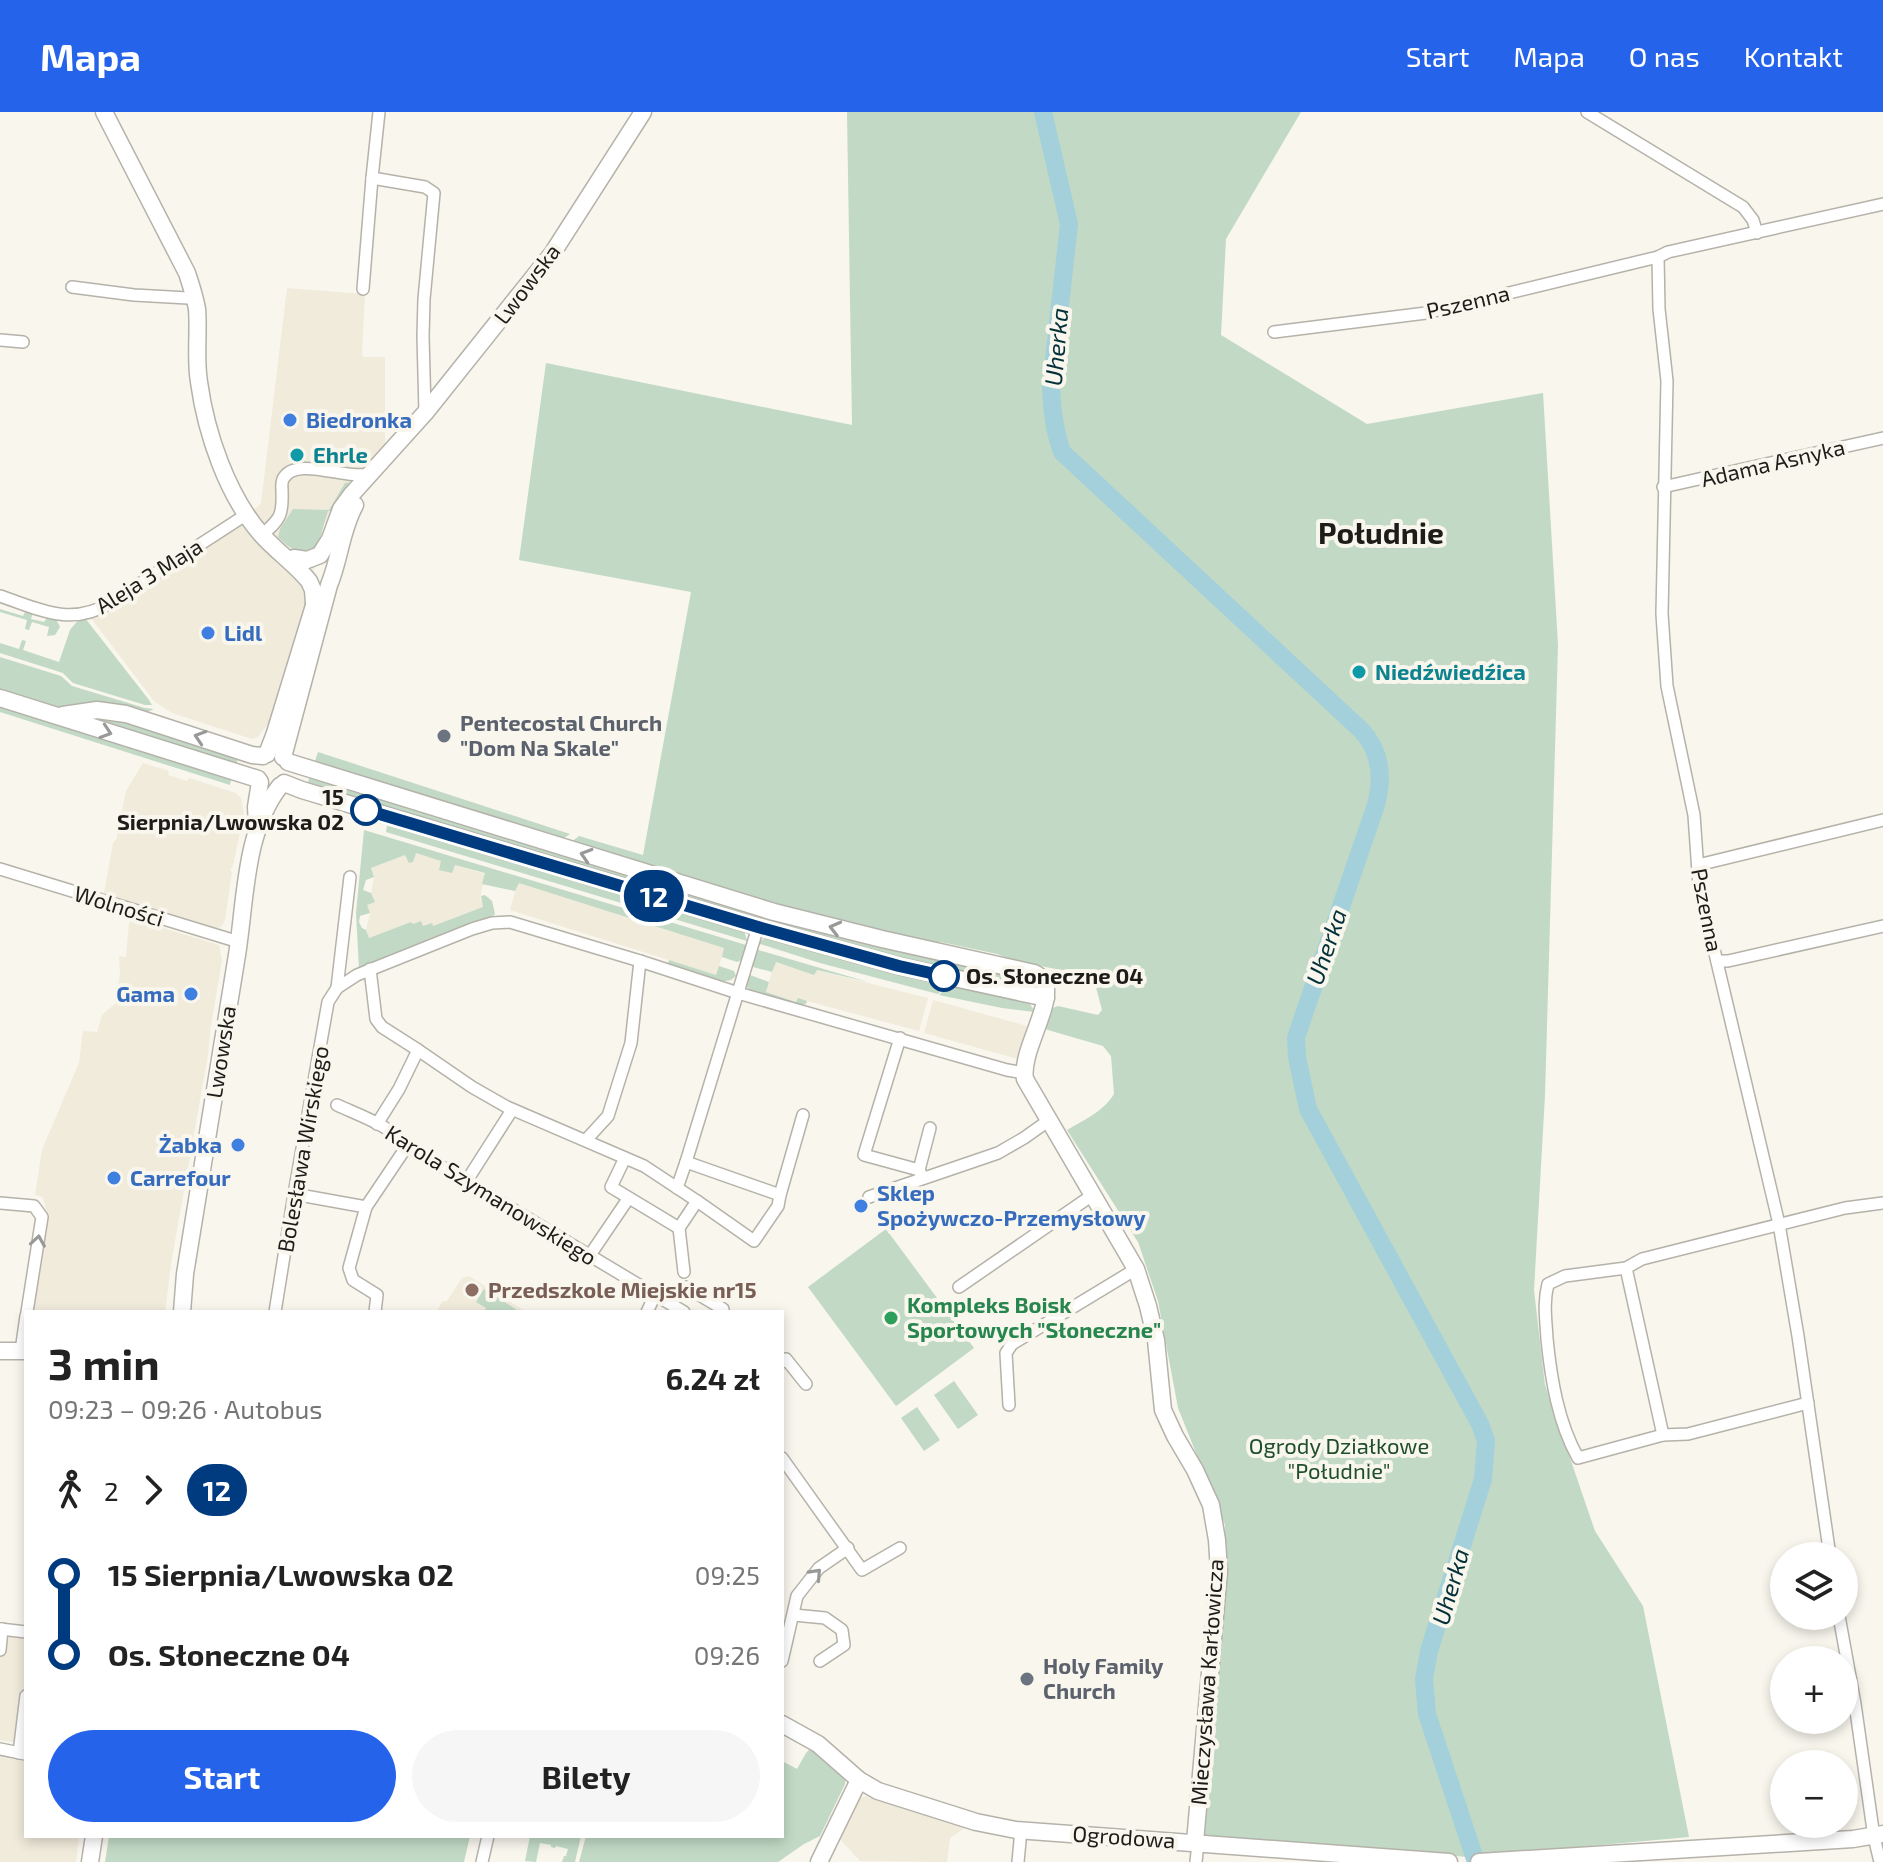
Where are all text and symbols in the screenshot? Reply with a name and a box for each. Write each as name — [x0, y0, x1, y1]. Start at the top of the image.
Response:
text: Mapa — [40, 33, 141, 79]
text: Start — [1406, 39, 1469, 73]
text: Mapa — [1513, 39, 1585, 73]
text: O nas — [1629, 39, 1700, 73]
text: Kontakt — [1744, 39, 1843, 73]
street label: Lwowska — [488, 238, 565, 328]
street label: Pszenna — [1424, 279, 1512, 323]
water label: Uherka — [1038, 307, 1073, 387]
place label: Biedronka — [306, 406, 412, 432]
marker: Biedronka — [281, 411, 299, 429]
street label: Adama Asnyka — [1698, 433, 1847, 491]
place label: Ehrle — [313, 441, 368, 467]
marker: Ehrle — [288, 446, 306, 464]
district label: Południe — [1318, 514, 1444, 550]
street label: Aleja 3 Maja — [90, 532, 207, 619]
place label: Lidl — [224, 619, 263, 645]
marker: Lidl — [199, 624, 217, 642]
place label: Niedźwiedźica — [1375, 658, 1526, 684]
marker: Niedźwiedźica — [1350, 663, 1368, 681]
place label: Pentecostal Church "Dom Na Skale" — [460, 709, 662, 760]
one-way arrow — [99, 722, 113, 738]
marker: Pentecostal Church "Dom Na Skale" — [435, 727, 453, 745]
one-way arrow — [194, 730, 208, 746]
place label: 15 Sierpnia/Lwowska 02 — [117, 783, 344, 834]
marker: 15 Sierpnia/Lwowska 02 — [351, 795, 381, 825]
one-way arrow — [579, 848, 593, 864]
street label: Pszenna — [1687, 866, 1729, 954]
line badge: 12 — [618, 870, 690, 922]
street label: Wolności — [71, 879, 167, 931]
text: 12 — [640, 879, 668, 913]
water label: Uherka — [1299, 905, 1352, 988]
one-way arrow — [829, 921, 842, 938]
marker: Os. Słoneczne 04 — [929, 961, 959, 991]
place label: Os. Słoneczne 04 — [966, 962, 1143, 988]
place label: Gama — [116, 980, 175, 1006]
marker: Gama — [182, 985, 200, 1003]
street label: Lwowska — [200, 1004, 240, 1100]
street label: Bolesława Wirskiego — [271, 1044, 333, 1254]
street label: Karola Szymanowskiego — [381, 1119, 602, 1270]
place label: Żabka — [159, 1131, 222, 1157]
marker: Żabka — [229, 1136, 247, 1154]
place label: Carrefour — [130, 1164, 231, 1190]
marker: Carrefour — [105, 1169, 123, 1187]
place label: Sklep Spożywczo-Przemysłowy — [877, 1179, 1146, 1231]
marker: Sklep Spożywczo-Przemysłowy — [852, 1197, 870, 1215]
one-way arrow — [29, 1234, 46, 1248]
place label: Przedszkole Miejskie nr15 — [488, 1276, 757, 1302]
marker: Przedszkole Miejskie nr15 — [463, 1281, 481, 1299]
place label: Kompleks Boisk Sportowych "Słoneczne" — [907, 1291, 1161, 1343]
marker: Kompleks Boisk Sportowych "Słoneczne" — [882, 1309, 900, 1327]
text: 3 min — [48, 1336, 160, 1389]
text: 6.24 zł — [665, 1360, 760, 1396]
text: 09:23 – 09:26 · Autobus — [48, 1393, 323, 1424]
park label: Ogrody Działkowe "Południe" — [1249, 1432, 1429, 1483]
icon: walk — [48, 1468, 92, 1512]
icon: forward — [131, 1468, 175, 1512]
text: 12 — [203, 1473, 231, 1507]
text: 2 — [104, 1475, 119, 1506]
map controls — [1770, 1542, 1858, 1838]
button: layers — [1770, 1542, 1858, 1630]
water label: Uherka — [1425, 1545, 1474, 1628]
text: 15 Sierpnia/Lwowska 02 — [108, 1556, 454, 1592]
street label: Mieczysława Karłowicza — [1184, 1558, 1228, 1806]
text: 09:25 — [695, 1559, 760, 1590]
one-way arrow — [807, 1568, 821, 1583]
text: Os. Słoneczne 04 — [108, 1636, 350, 1672]
text: 09:26 — [694, 1639, 760, 1670]
button: + — [1770, 1646, 1858, 1734]
place label: Holy Family Church — [1043, 1652, 1164, 1703]
marker: Holy Family Church — [1018, 1670, 1036, 1688]
button: Start — [48, 1730, 396, 1822]
button: Bilety — [412, 1730, 760, 1822]
button: − — [1770, 1750, 1858, 1838]
street label: Ogrodowa — [1072, 1819, 1176, 1853]

